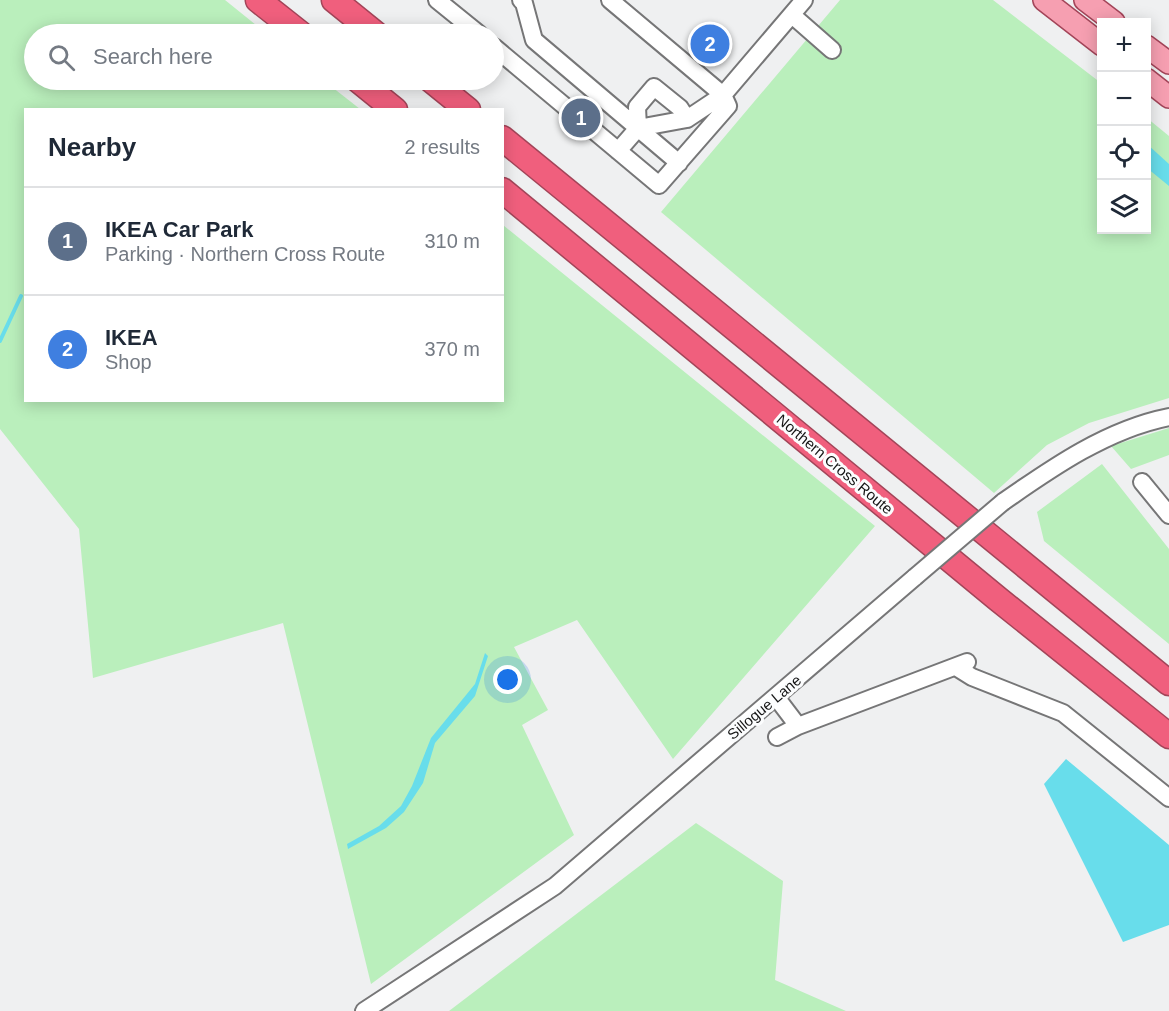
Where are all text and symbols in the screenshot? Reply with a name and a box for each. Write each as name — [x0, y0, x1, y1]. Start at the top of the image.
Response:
map controls — [1097, 18, 1151, 234]
button: + — [1097, 18, 1151, 72]
pin: 2 — [690, 22, 730, 66]
search box — [24, 24, 504, 90]
icon: search — [45, 41, 78, 74]
text: Search here — [93, 44, 213, 69]
button: − — [1097, 72, 1151, 126]
pin: 1 — [562, 96, 600, 140]
button: locate — [1097, 126, 1151, 180]
text: Nearby — [48, 132, 136, 162]
text: 2 results — [404, 136, 480, 158]
button: layers — [1097, 180, 1151, 234]
text: IKEA Car Park — [105, 217, 253, 242]
text: 1 — [62, 230, 73, 252]
text: 310 m — [424, 230, 480, 252]
text: Parking · Northern Cross Route — [105, 243, 385, 265]
text: IKEA — [105, 325, 158, 350]
text: 2 — [62, 338, 73, 360]
text: 370 m — [424, 338, 480, 360]
text: Shop — [105, 351, 152, 373]
street label: Northern Cross Route — [774, 411, 896, 517]
your location — [493, 665, 522, 694]
street label: Sillogue Lane — [724, 671, 804, 743]

